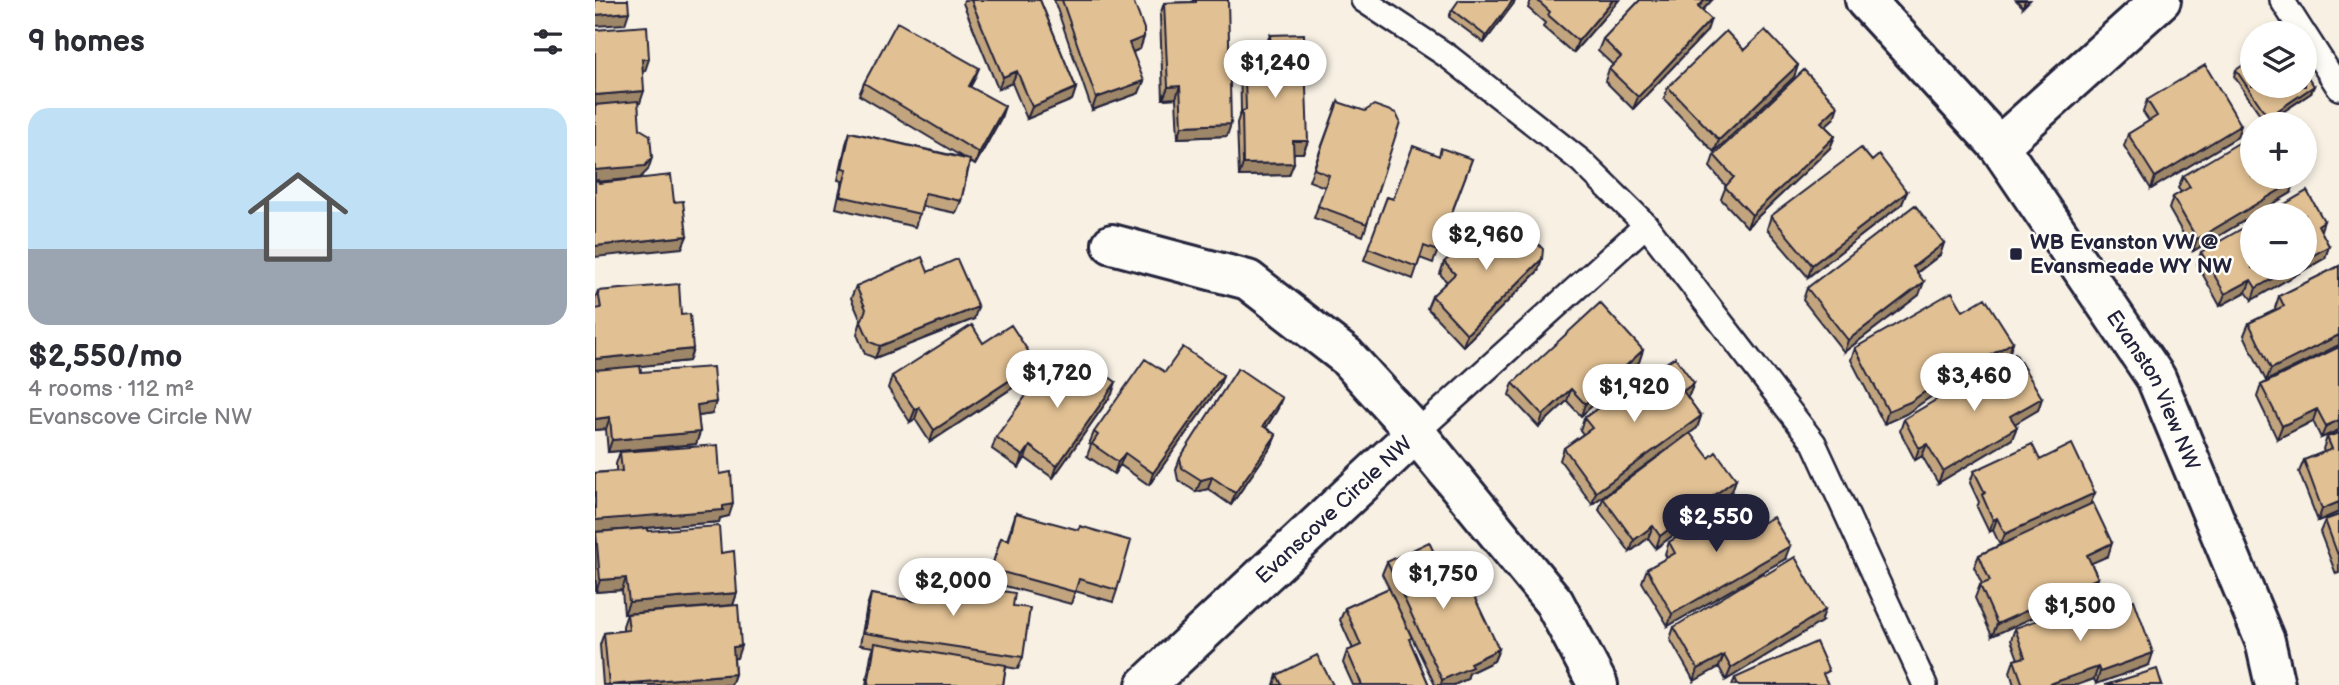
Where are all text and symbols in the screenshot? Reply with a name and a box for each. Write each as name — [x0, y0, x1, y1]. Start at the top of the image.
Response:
map controls — [2240, 21, 2317, 280]
button: layers — [2240, 21, 2317, 98]
icon: filters — [529, 23, 567, 61]
text: 9 homes — [28, 24, 145, 60]
pin: $1,240 — [1218, 41, 1332, 100]
text: $1,240 — [1240, 49, 1310, 77]
button: + — [2240, 112, 2317, 189]
icon: home — [235, 154, 361, 280]
button: − — [2240, 203, 2317, 280]
pin: $2,960 — [1429, 212, 1543, 272]
text: $2,960 — [1448, 221, 1524, 249]
place label: WB Evanston VW @ Evansmeade WY NW — [2030, 230, 2233, 279]
marker: WB Evanston VW @ Evansmeade WY NW — [2008, 246, 2024, 262]
street label: Evanston View NW — [2101, 305, 2205, 474]
text: $2,550/mo — [28, 339, 182, 375]
pin: $1,720 — [1000, 350, 1114, 410]
pin: $3,460 — [1917, 354, 2031, 413]
text: $1,720 — [1022, 359, 1092, 387]
text: $3,460 — [1936, 362, 2012, 390]
pin: $1,920 — [1577, 364, 1691, 424]
text: $1,920 — [1598, 373, 1670, 401]
text: 4 rooms · 112 m² — [28, 375, 194, 403]
text: Evanscove Circle NW — [28, 403, 252, 431]
street label: Evanscove Circle NW — [1250, 431, 1417, 589]
pin: $2,550 — [1659, 494, 1773, 554]
text: $2,550 — [1679, 503, 1753, 531]
pin: $1,750 — [1386, 552, 1500, 611]
pin: $2,000 — [896, 558, 1010, 618]
text: $1,750 — [1408, 560, 1478, 588]
text: $2,000 — [914, 567, 992, 595]
pin: $1,500 — [2023, 584, 2137, 643]
text: $1,500 — [2044, 592, 2116, 620]

